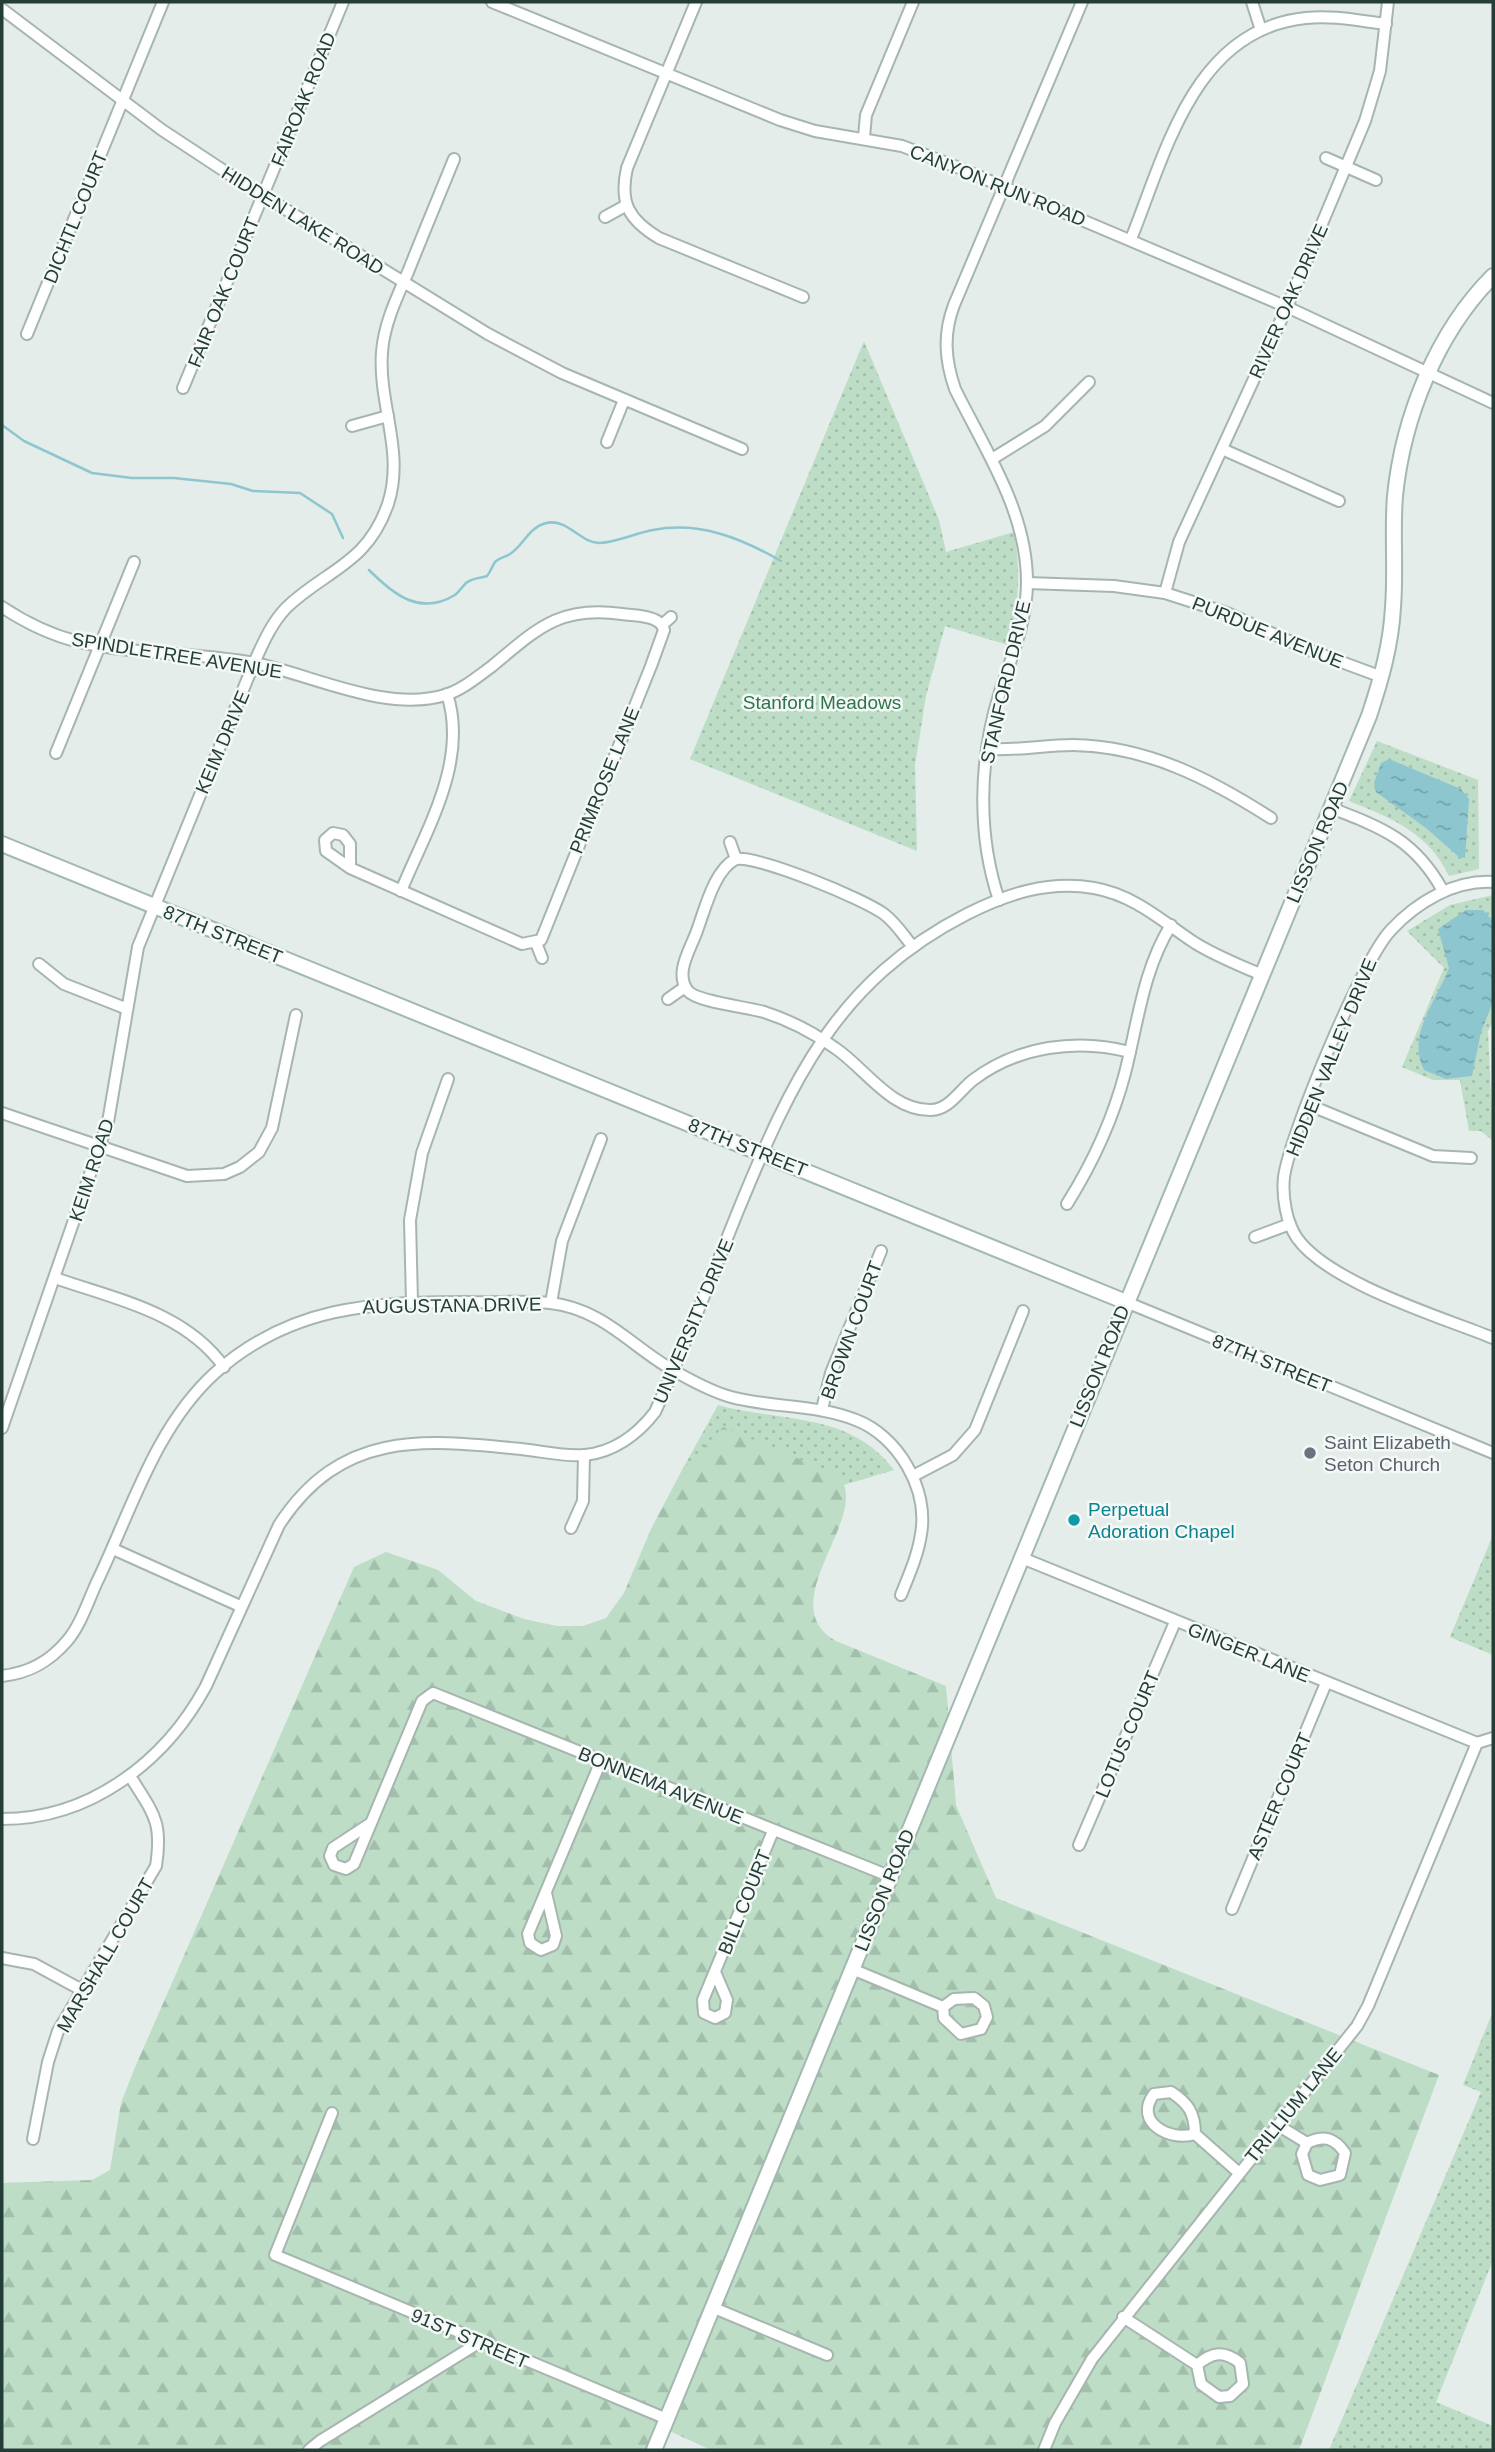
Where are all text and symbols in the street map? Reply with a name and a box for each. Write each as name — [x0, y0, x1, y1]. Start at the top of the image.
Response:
street label: FAIROAK ROAD — [267, 29, 340, 169]
street label: CANYON RUN ROAD — [907, 141, 1089, 230]
street label: DICHTL COURT — [39, 148, 112, 286]
street label: HIDDEN LAKE ROAD — [218, 162, 388, 279]
street label: FAIR OAK COURT — [184, 214, 263, 370]
street label: RIVER OAK DRIVE — [1245, 221, 1332, 382]
street label: PURDUE AVENUE — [1189, 593, 1346, 672]
street label: STANFORD DRIVE — [977, 599, 1034, 766]
street label: SPINDLETREE AVENUE — [70, 628, 284, 683]
street label: KEIM DRIVE — [191, 688, 254, 797]
park label: Stanford Meadows — [743, 692, 901, 713]
street label: PRIMROSE LANE — [565, 704, 643, 857]
street label: LISSON ROAD — [1282, 778, 1352, 906]
street label: 87TH STREET — [160, 901, 286, 968]
street label: HIDDEN VALLEY DRIVE — [1282, 955, 1381, 1159]
street label: 87TH STREET — [685, 1114, 811, 1181]
street label: KEIM ROAD — [65, 1116, 118, 1224]
street label: UNIVERSITY DRIVE — [649, 1236, 738, 1407]
street label: BROWN COURT — [817, 1258, 886, 1402]
street label: AUGUSTANA DRIVE — [362, 1293, 542, 1318]
street label: LISSON ROAD — [1065, 1302, 1134, 1430]
street label: 87TH STREET — [1209, 1330, 1335, 1397]
place label: Saint Elizabeth Seton Church — [1324, 1432, 1451, 1475]
marker: Saint Elizabeth Seton Church — [1302, 1445, 1318, 1461]
place label: Perpetual Adoration Chapel — [1088, 1499, 1235, 1542]
marker: Perpetual Adoration Chapel — [1066, 1512, 1082, 1528]
street label: GINGER LANE — [1185, 1618, 1313, 1687]
street label: LOTUS COURT — [1091, 1667, 1164, 1801]
street label: ASTER COURT — [1243, 1729, 1316, 1863]
street label: BONNEMA AVENUE — [575, 1743, 746, 1828]
street label: LISSON ROAD — [850, 1826, 919, 1954]
street label: BILL COURT — [714, 1846, 775, 1958]
street label: MARSHALL COURT — [53, 1874, 158, 2036]
street label: TRILLIUM LANE — [1241, 2044, 1346, 2167]
street label: 91ST STREET — [408, 2304, 532, 2373]

